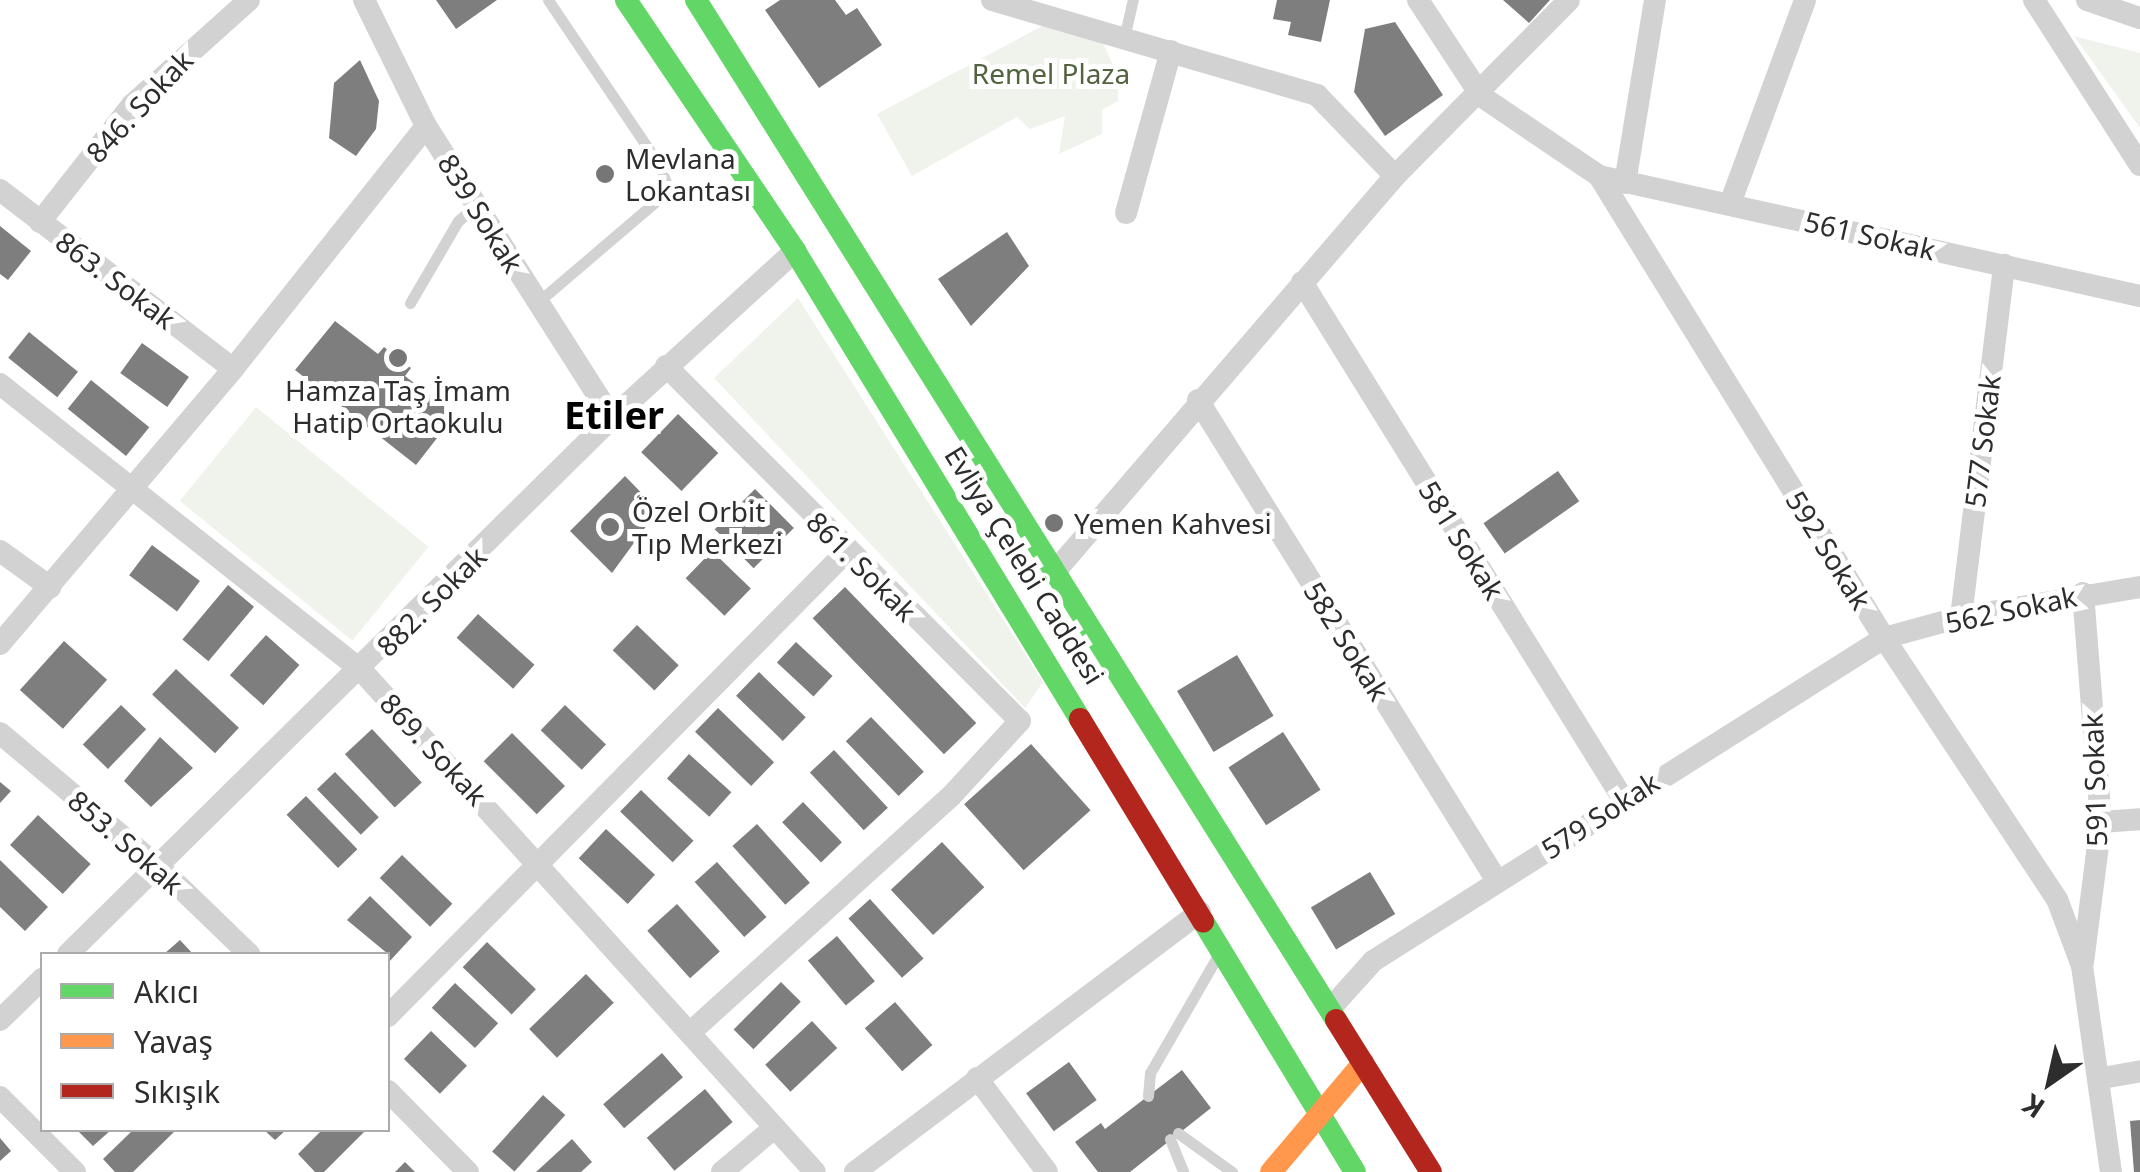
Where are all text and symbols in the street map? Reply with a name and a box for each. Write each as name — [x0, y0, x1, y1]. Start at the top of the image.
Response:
street label: 846. Sokak — [79, 43, 199, 169]
park label: Remel Plaza — [972, 56, 1130, 90]
place label: Mevlana Lokantası — [625, 141, 751, 207]
street label: 839 Sokak — [431, 148, 531, 278]
marker: Mevlana Lokantası — [594, 163, 616, 185]
street label: 561 Sokak — [1801, 204, 1939, 266]
street label: 863. Sokak — [50, 224, 182, 336]
marker: Hamza Taş İmam Hatip Ortaokulu — [387, 347, 409, 369]
place label: Hamza Taş İmam Hatip Ortaokulu — [285, 373, 511, 439]
street label: 577 Sokak — [1957, 373, 2007, 509]
district label: Etiler — [564, 392, 664, 438]
street label: Evliya Çelebi Caddesi — [938, 440, 1112, 690]
street label: 581 Sokak — [1412, 475, 1512, 605]
street label: 592 Sokak — [1779, 485, 1879, 615]
place label: Özel Orbit Tıp Merkezi — [632, 494, 783, 560]
street label: 861. Sokak — [800, 504, 924, 628]
place label: Yemen Kahvesi — [1074, 506, 1272, 540]
marker: Yemen Kahvesi — [1043, 512, 1065, 534]
marker: Özel Orbit Tıp Merkezi — [597, 514, 623, 540]
street label: 882. Sokak — [369, 539, 493, 663]
street label: 582 Sokak — [1297, 576, 1397, 706]
street label: 562 Sokak — [1942, 579, 2080, 639]
street label: 869. Sokak — [374, 686, 494, 812]
street label: 591 Sokak — [2075, 713, 2113, 847]
street label: 579 Sokak — [1535, 765, 1665, 865]
street label: 853. Sokak — [62, 783, 190, 901]
legend — [40, 952, 390, 1132]
text: Akıcı — [134, 971, 199, 1012]
text: Yavaş — [134, 1021, 213, 1062]
north arrow — [2000, 1032, 2100, 1132]
text: Sıkışık — [134, 1071, 220, 1112]
text: K — [2015, 1086, 2052, 1128]

